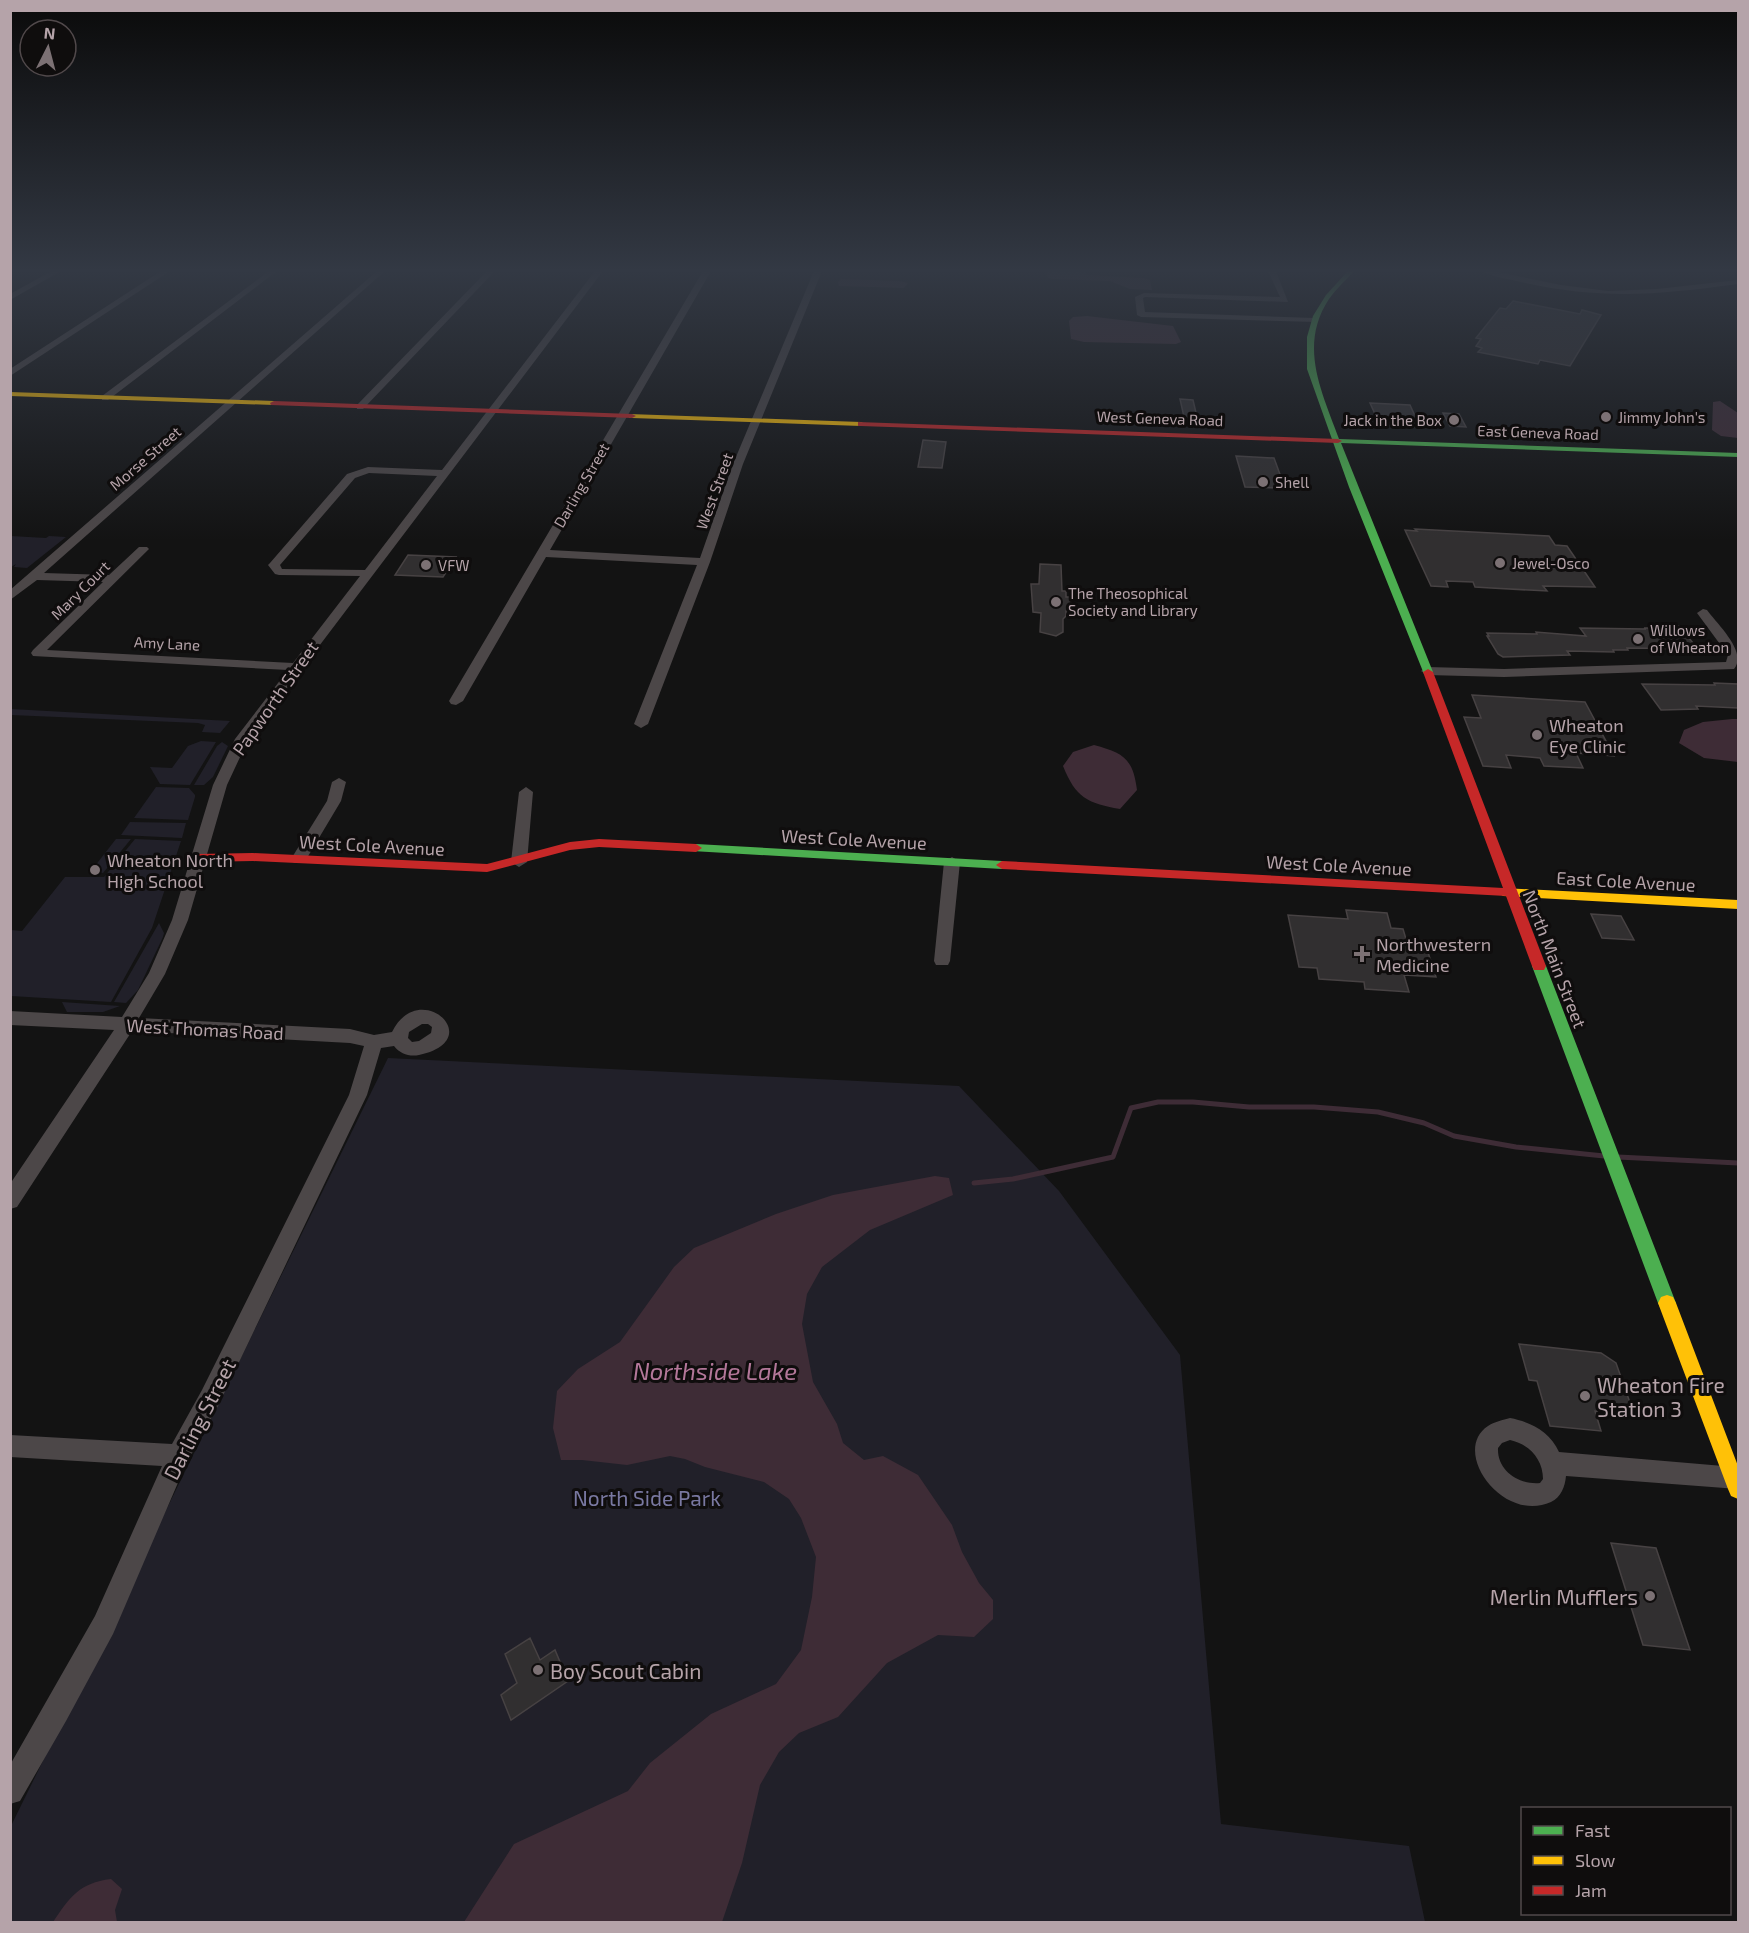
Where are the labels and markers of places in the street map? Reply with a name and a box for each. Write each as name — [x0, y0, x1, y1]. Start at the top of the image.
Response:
place label: Jimmy John's — [1618, 408, 1705, 426]
marker: Jimmy John's — [1599, 410, 1613, 424]
place label: Jack in the Box — [1344, 411, 1442, 429]
marker: Jack in the Box — [1447, 413, 1461, 427]
place label: Shell — [1275, 473, 1310, 491]
marker: Shell — [1256, 475, 1270, 489]
place label: Jewel-Osco — [1512, 554, 1590, 572]
place label: VFW — [438, 556, 469, 574]
marker: Jewel-Osco — [1493, 556, 1507, 570]
marker: VFW — [419, 558, 433, 572]
place label: The Theosophical Society and Library — [1068, 584, 1198, 619]
marker: The Theosophical Society and Library — [1049, 595, 1063, 609]
place label: Willows of Wheaton — [1650, 621, 1729, 656]
marker: Willows of Wheaton — [1631, 632, 1645, 646]
place label: Wheaton Eye Clinic — [1549, 714, 1626, 757]
marker: Wheaton Eye Clinic — [1530, 728, 1544, 742]
place label: Wheaton North High School — [107, 849, 233, 892]
marker: Wheaton North High School — [88, 863, 102, 877]
place label: Northwestern Medicine — [1376, 933, 1491, 976]
marker: Northwestern Medicine — [1353, 945, 1371, 963]
place label: Wheaton Fire Station 3 — [1597, 1372, 1725, 1421]
marker: Wheaton Fire Station 3 — [1578, 1389, 1592, 1403]
place label: Merlin Mufflers — [1490, 1584, 1638, 1609]
marker: Merlin Mufflers — [1643, 1589, 1657, 1603]
place label: Boy Scout Cabin — [550, 1658, 702, 1683]
marker: Boy Scout Cabin — [531, 1663, 545, 1677]

